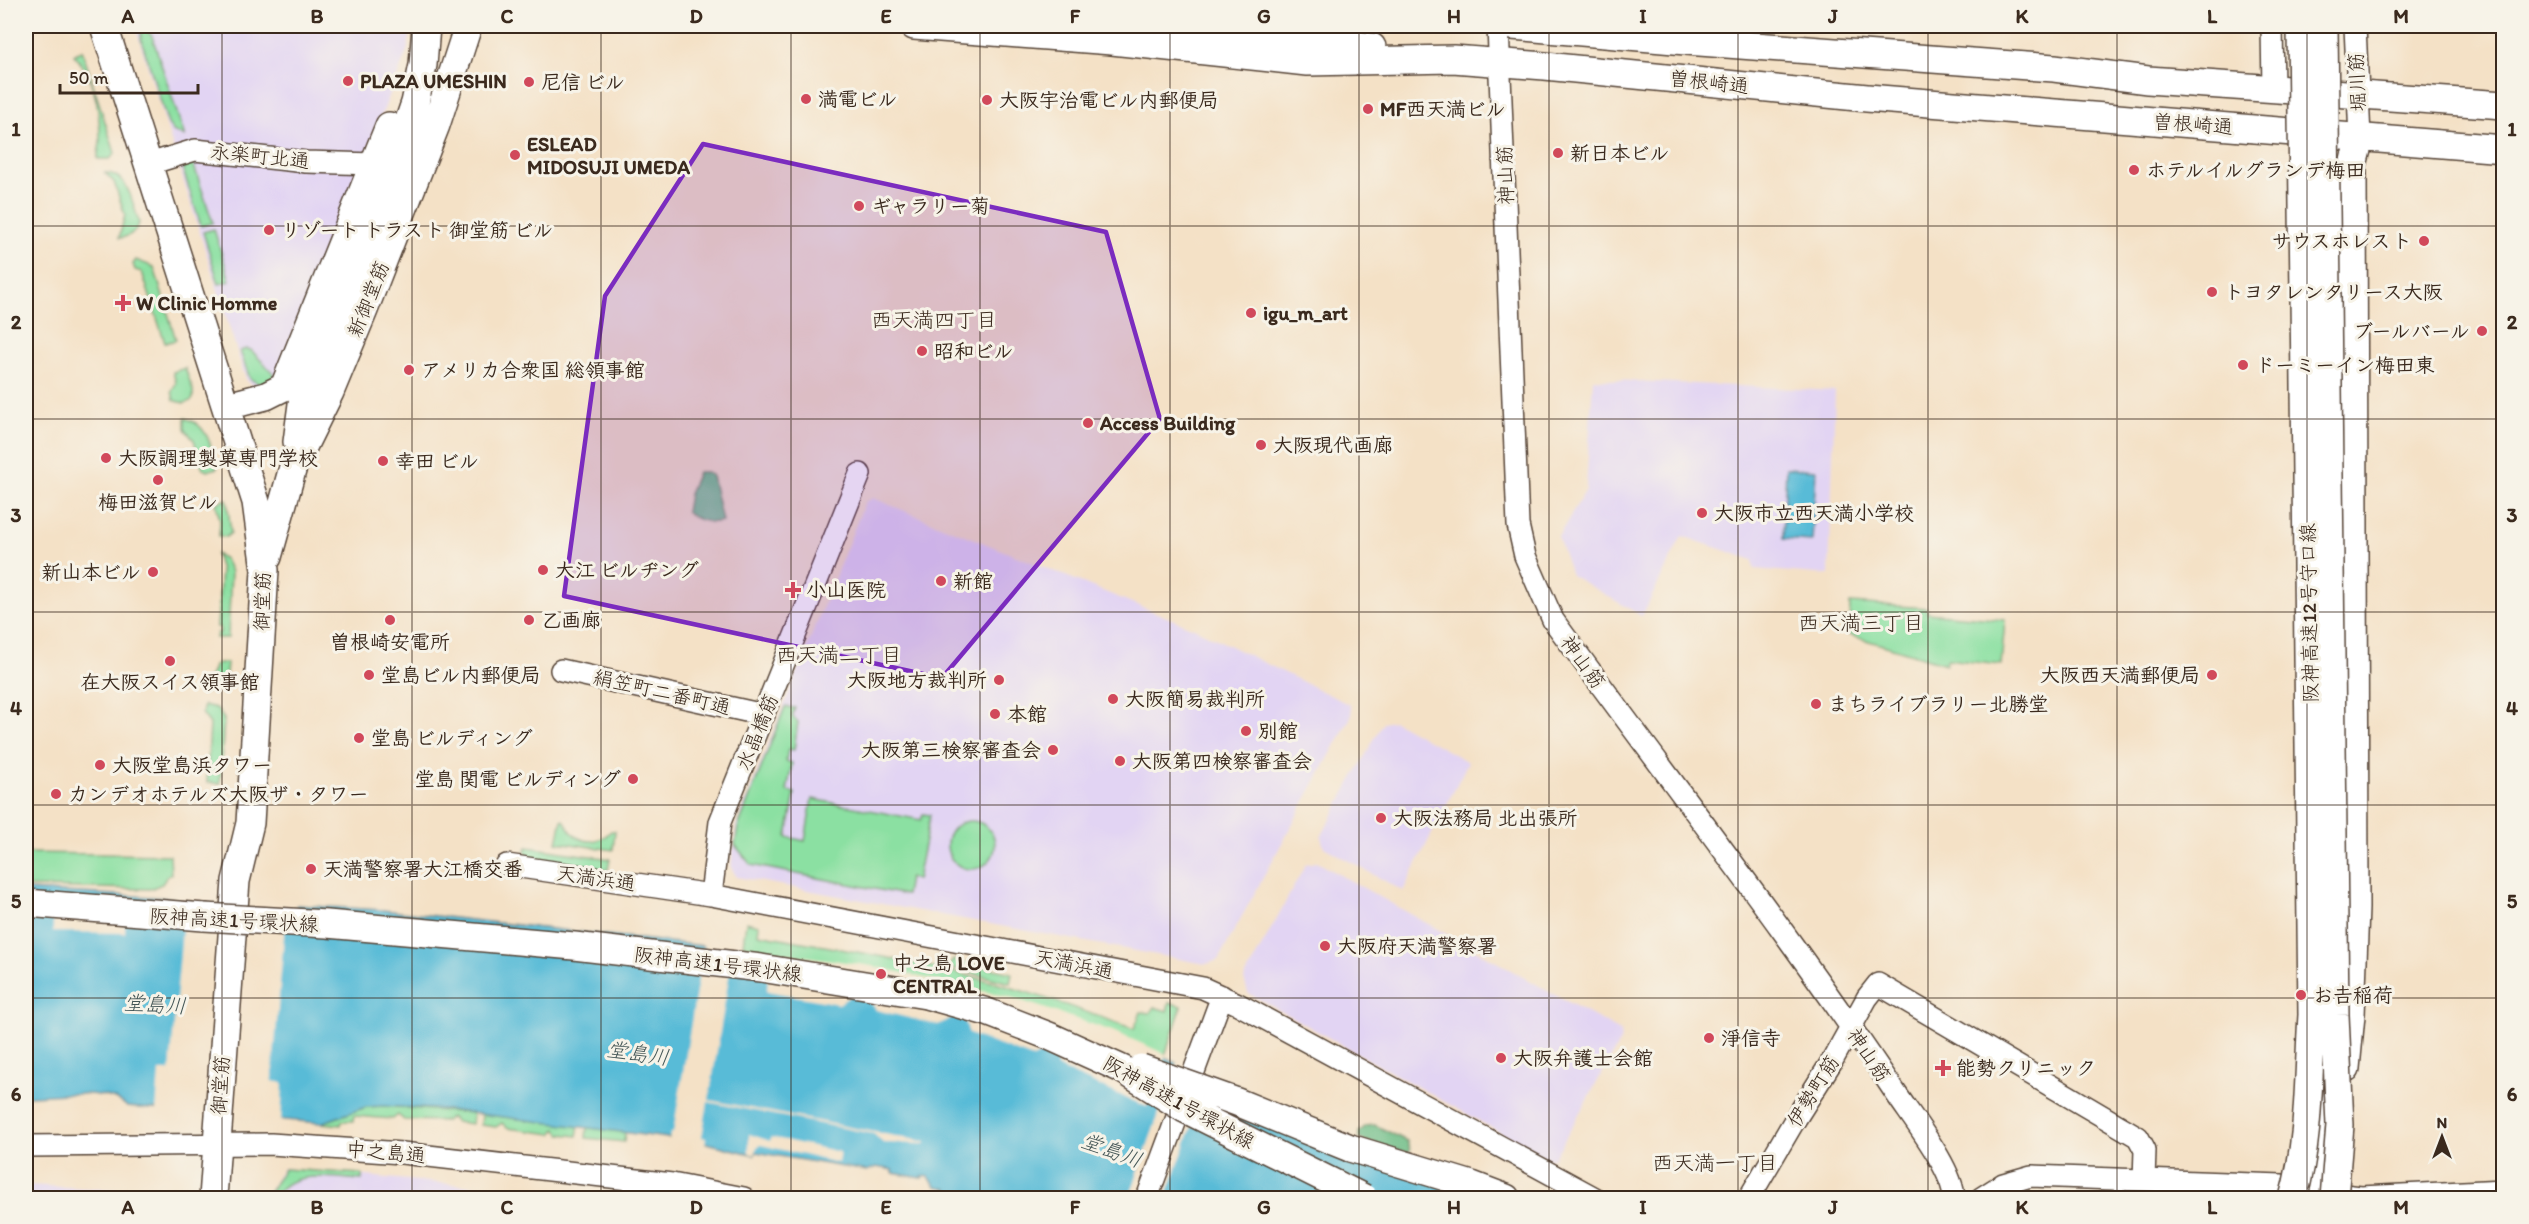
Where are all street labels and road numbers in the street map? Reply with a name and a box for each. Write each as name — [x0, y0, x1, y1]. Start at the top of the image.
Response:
street label: 堀川筋 — [2343, 51, 2371, 113]
street label: 曽根崎通 — [1668, 66, 1750, 98]
street label: 曽根崎通 — [2152, 109, 2234, 139]
street label: 永楽町北通 — [209, 139, 311, 173]
street label: 神山筋 — [1492, 145, 1518, 205]
street label: 新御堂筋 — [342, 257, 394, 341]
street label: 阪神高速12号守口線 — [2295, 523, 2323, 703]
street label: 御堂筋 — [249, 571, 275, 631]
street label: 神山筋 — [1556, 631, 1610, 693]
street label: 絹笠町二番町通 — [591, 665, 733, 719]
street label: 水晶橋筋 — [731, 690, 783, 774]
street label: 天満浜通 — [555, 861, 637, 895]
street label: 阪神高速1号環状線 — [149, 904, 319, 936]
street label: 阪神高速1号環状線 — [633, 942, 803, 986]
street label: 天満浜通 — [1032, 945, 1116, 983]
street label: 神山筋 — [1842, 1023, 1896, 1087]
street label: 阪神高速1号環状線 — [1099, 1050, 1259, 1154]
street label: 伊勢町筋 — [1782, 1051, 1844, 1131]
street label: 御堂筋 — [206, 1054, 234, 1116]
street label: 中之島通 — [345, 1137, 427, 1167]

